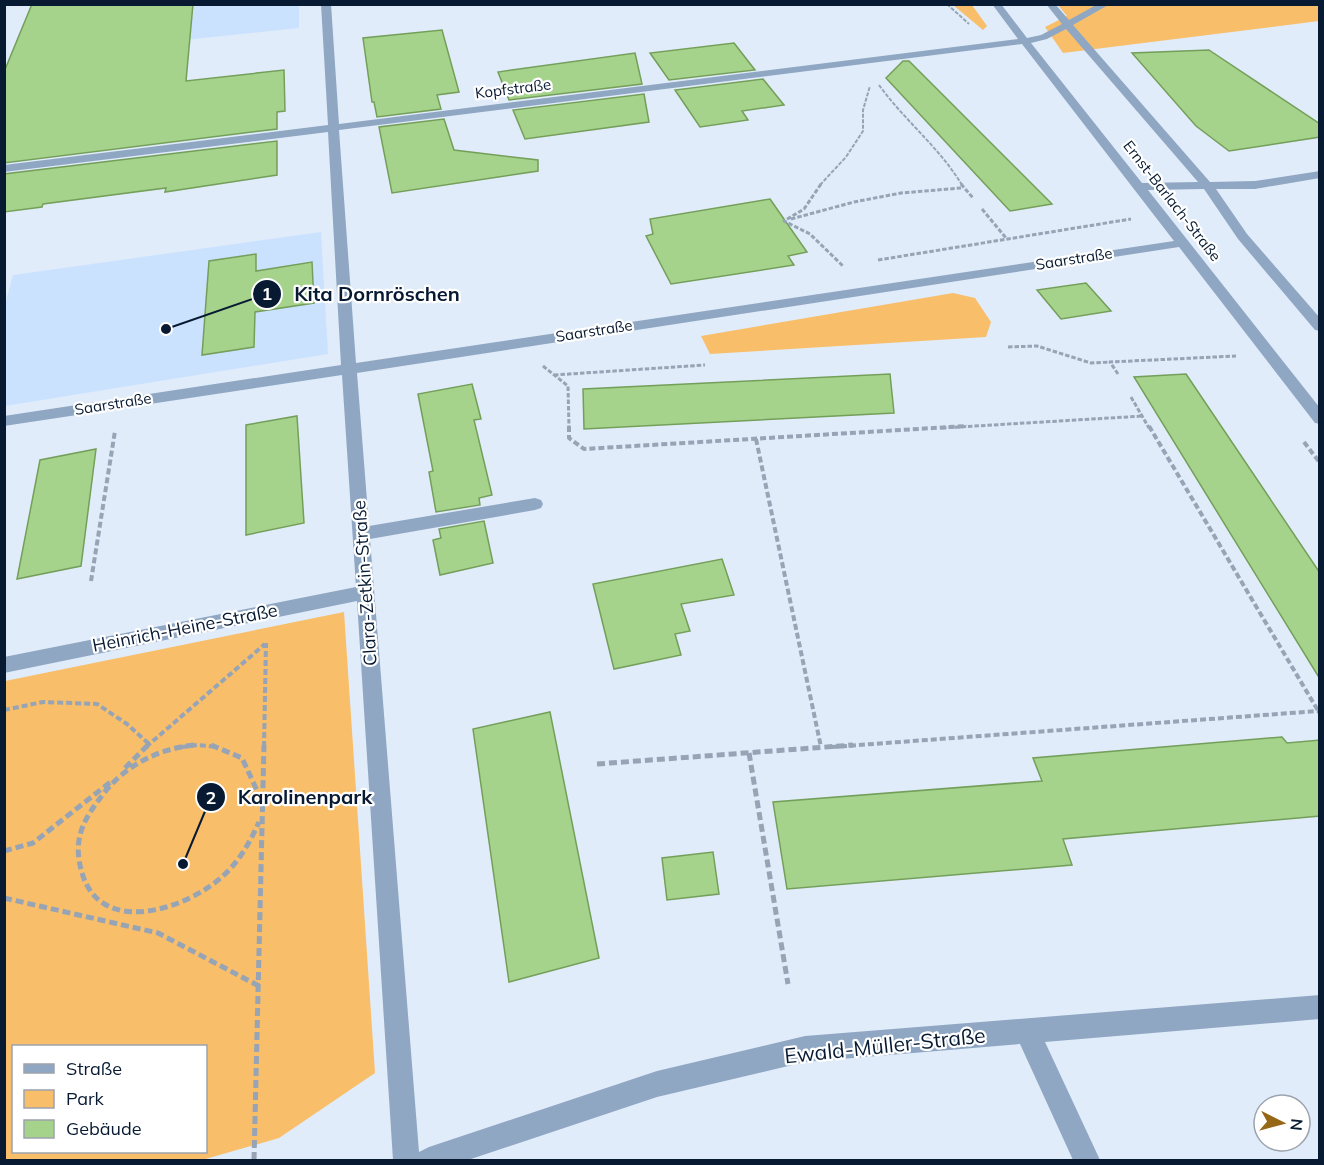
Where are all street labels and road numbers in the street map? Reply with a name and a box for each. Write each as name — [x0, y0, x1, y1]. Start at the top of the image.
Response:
street label: Kopfstraße — [474, 74, 552, 103]
street label: Ernst-Barlach-Straße — [1119, 136, 1225, 265]
street label: Saarstraße — [1034, 243, 1114, 274]
street label: Saarstraße — [554, 315, 634, 346]
street label: Saarstraße — [73, 388, 153, 419]
street label: Clara-Zetkin-Straße — [347, 499, 382, 667]
street label: Heinrich-Heine-Straße — [90, 598, 279, 657]
street label: Ewald-Müller-Straße — [783, 1022, 987, 1068]

